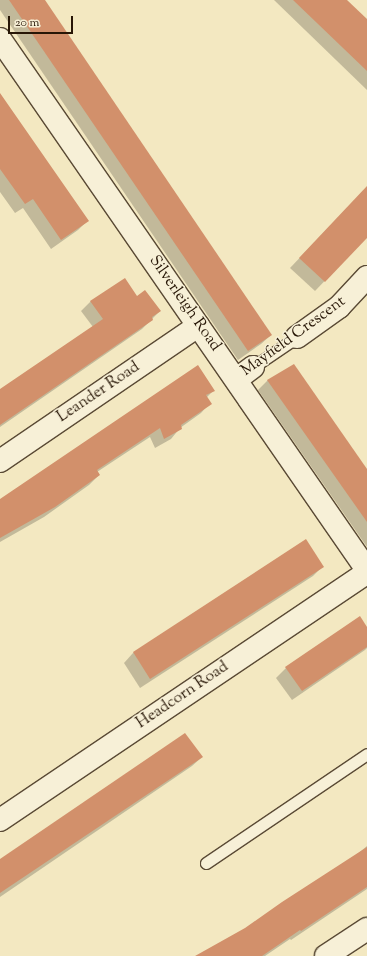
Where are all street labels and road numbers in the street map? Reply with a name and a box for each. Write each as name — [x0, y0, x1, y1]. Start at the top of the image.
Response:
street label: Silverleigh Road — [144, 252, 224, 356]
street label: Mayfield Crescent — [238, 293, 350, 381]
street label: Leander Road — [54, 358, 144, 428]
street label: Headcorn Road — [133, 658, 233, 734]

